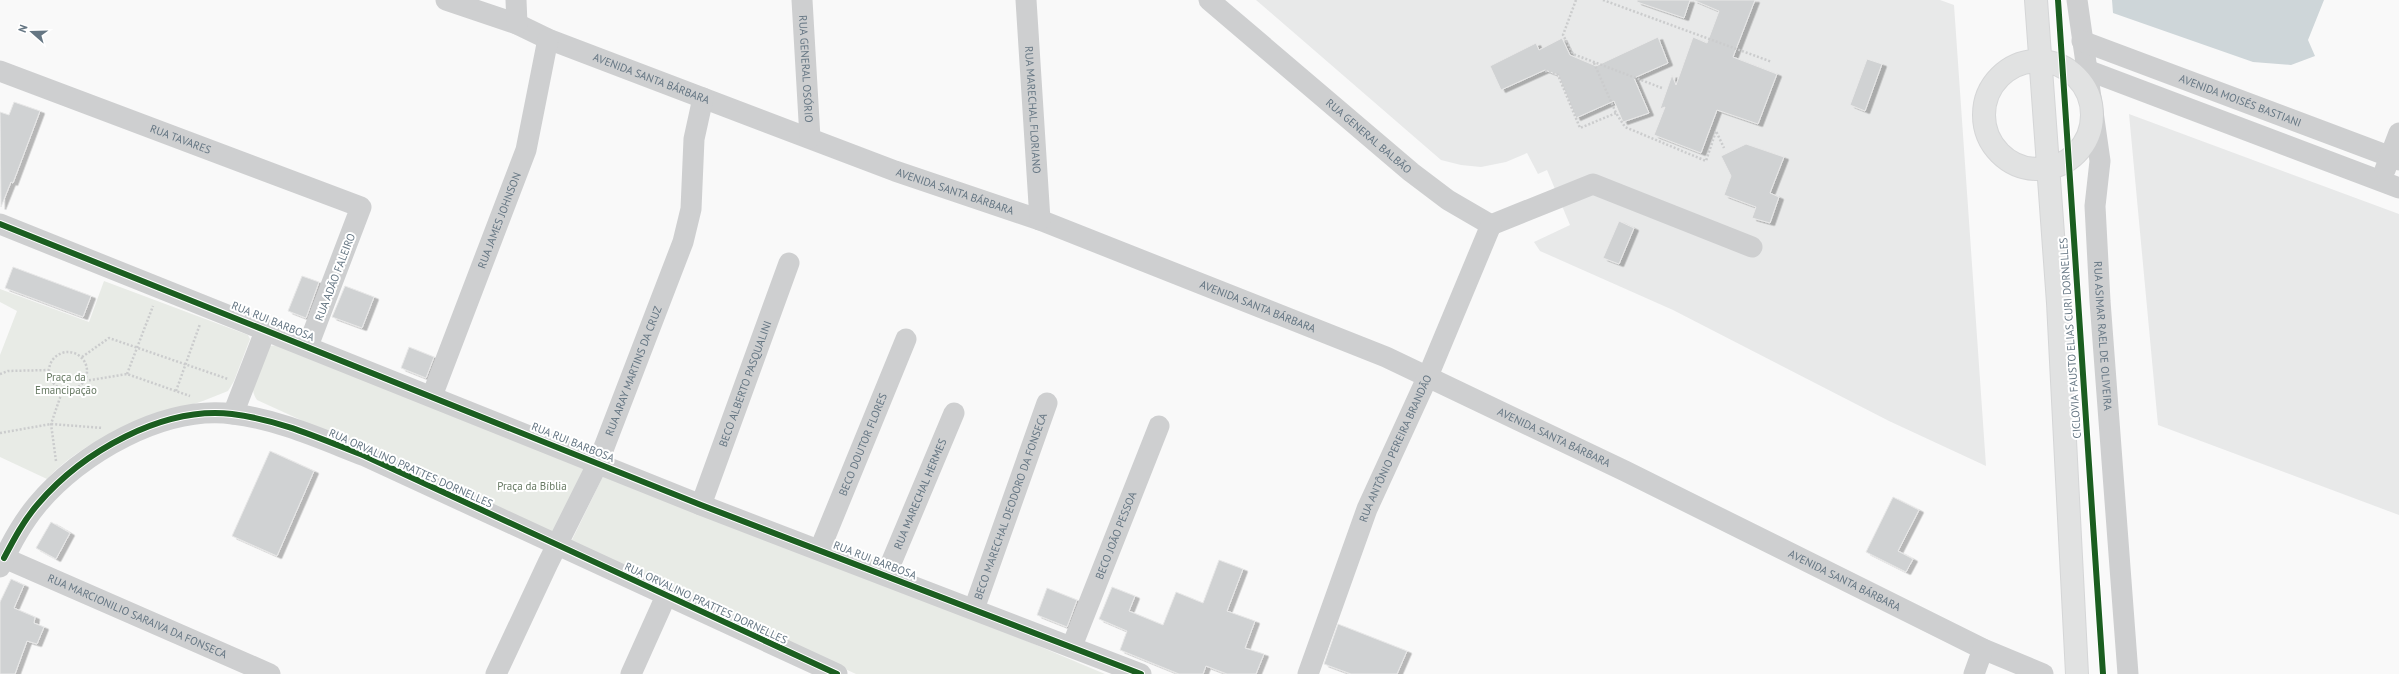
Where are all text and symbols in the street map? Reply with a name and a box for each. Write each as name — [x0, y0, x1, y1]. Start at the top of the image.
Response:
north arrow — [12, 12, 52, 52]
street label: RUA GENERAL OSÓRIO — [796, 15, 816, 123]
text: N — [15, 23, 30, 34]
street label: RUA MARECHAL FLORIANO — [1022, 46, 1044, 174]
street label: AVENIDA SANTA BÁRBARA — [591, 50, 712, 107]
street label: AVENIDA MOISÉS BASTIANI — [2177, 71, 2303, 130]
street label: RUA GENERAL BALBÃO — [1323, 96, 1415, 177]
street label: RUA TAVARES — [148, 121, 213, 157]
street label: AVENIDA SANTA BÁRBARA — [894, 165, 1016, 218]
street label: RUA JAMES JOHNSON — [474, 170, 524, 271]
street label: RUA ADÃO FALEIRO — [312, 231, 358, 323]
street label: CICLOVIA FAUSTO ELIAS CURI DORNELLES — [2056, 237, 2084, 439]
street label: RUA ASIMAR RAEL DE OLIVEIRA — [2091, 261, 2115, 412]
street label: AVENIDA SANTA BÁRBARA — [1198, 277, 1318, 336]
street label: RUA RUI BARBOSA — [230, 298, 317, 344]
street label: RUA ARAY MARTINS DA CRUZ — [602, 304, 665, 438]
street label: BECO ALBERTO PASQUALINI — [716, 319, 774, 449]
park label: Praça da Emancipação — [35, 370, 97, 397]
street label: RUA ANTÔNIO PEREIRA BRANDÃO — [1356, 372, 1435, 524]
street label: BECO DOUTOR FLORES — [836, 391, 890, 498]
street label: AVENIDA SANTA BÁRBARA — [1495, 404, 1613, 470]
street label: BECO MARECHAL DEODORO DA FONSECA — [971, 410, 1050, 602]
street label: RUA RUI BARBOSA — [530, 419, 617, 465]
street label: RUA ORVALINO PRATTES DORNELLES — [327, 425, 495, 511]
street label: RUA MARECHAL HERMES — [891, 436, 950, 551]
park label: Praça da Bíblia — [497, 479, 567, 493]
street label: BECO JOÃO PESSOA — [1092, 489, 1140, 581]
street label: RUA RUI BARBOSA — [831, 538, 919, 583]
street label: AVENIDA SANTA BÁRBARA — [1786, 546, 1904, 614]
street label: RUA ORVALINO PRATTES DORNELLES — [622, 559, 790, 647]
street label: RUA MARCIONILIO SARAIVA DA FONSECA — [46, 571, 230, 662]

